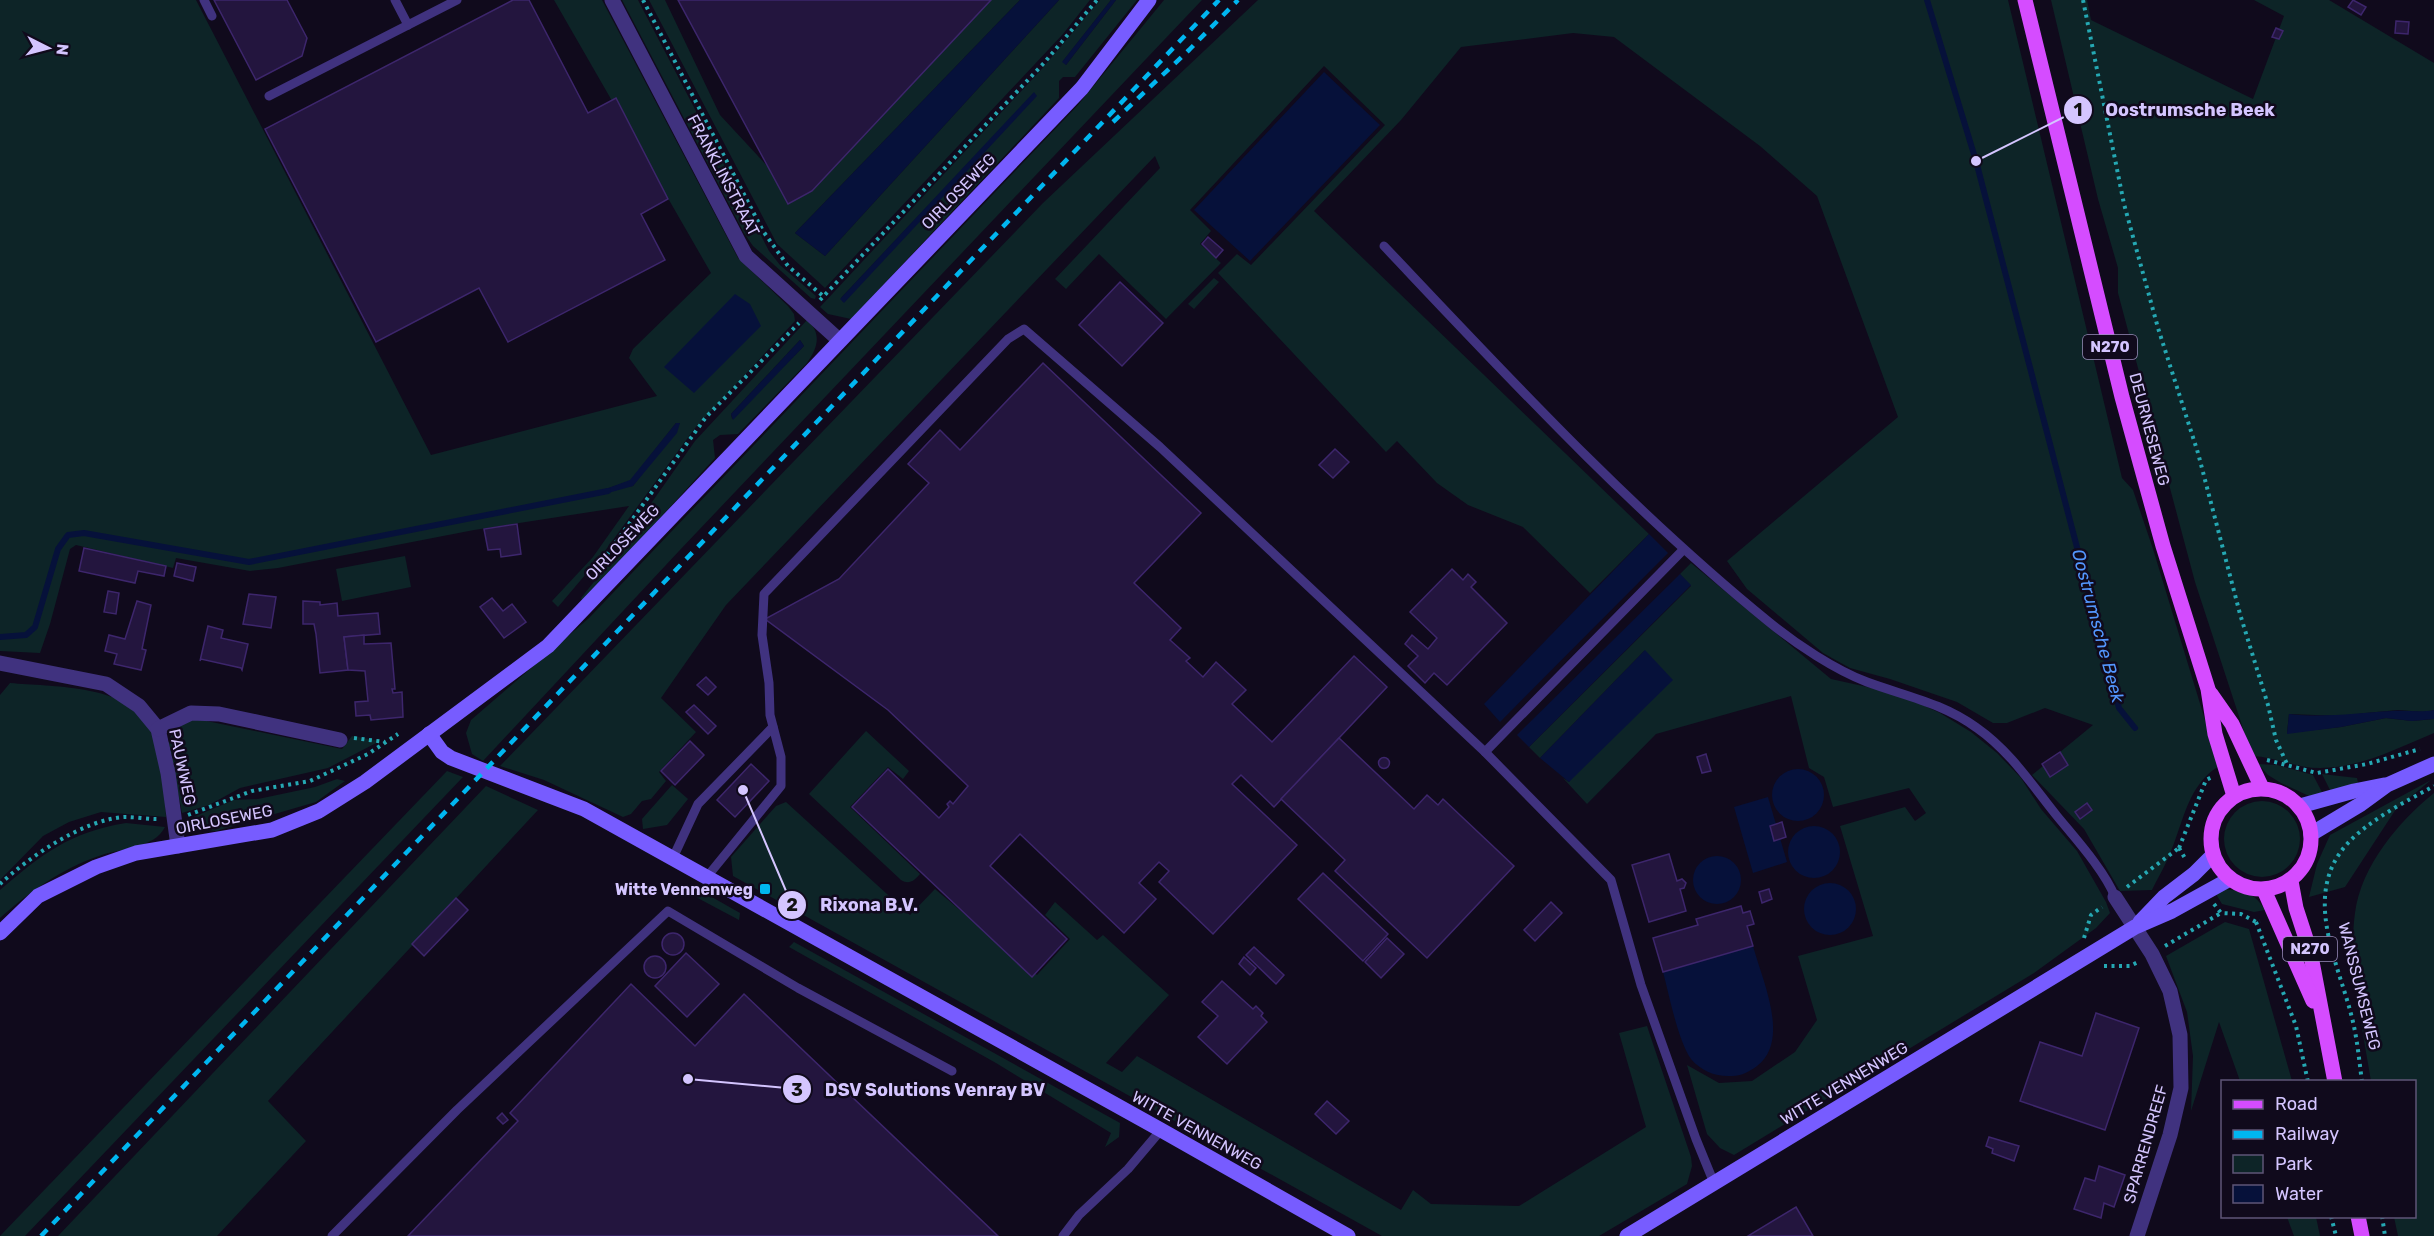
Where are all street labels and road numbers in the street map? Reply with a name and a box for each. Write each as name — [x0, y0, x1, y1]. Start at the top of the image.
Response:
street label: FRANKLINSTRAAT — [684, 111, 764, 239]
street label: OIRLOSEWEG — [917, 149, 999, 233]
road number: N270 — [2083, 335, 2137, 359]
street label: DEURNESEWEG — [2125, 371, 2174, 488]
street label: OIRLOSEWEG — [581, 500, 663, 584]
street label: PAUWWEG — [165, 727, 200, 807]
street label: OIRLOSEWEG — [174, 801, 274, 838]
street label: WANSSUMSEWEG — [2334, 920, 2385, 1052]
road number: N270 — [2283, 937, 2337, 961]
street label: WITTE VENNENWEG — [1777, 1038, 1911, 1129]
street label: SPARRENDREEF — [2119, 1083, 2171, 1206]
street label: WITTE VENNENWEG — [1129, 1087, 1265, 1174]

